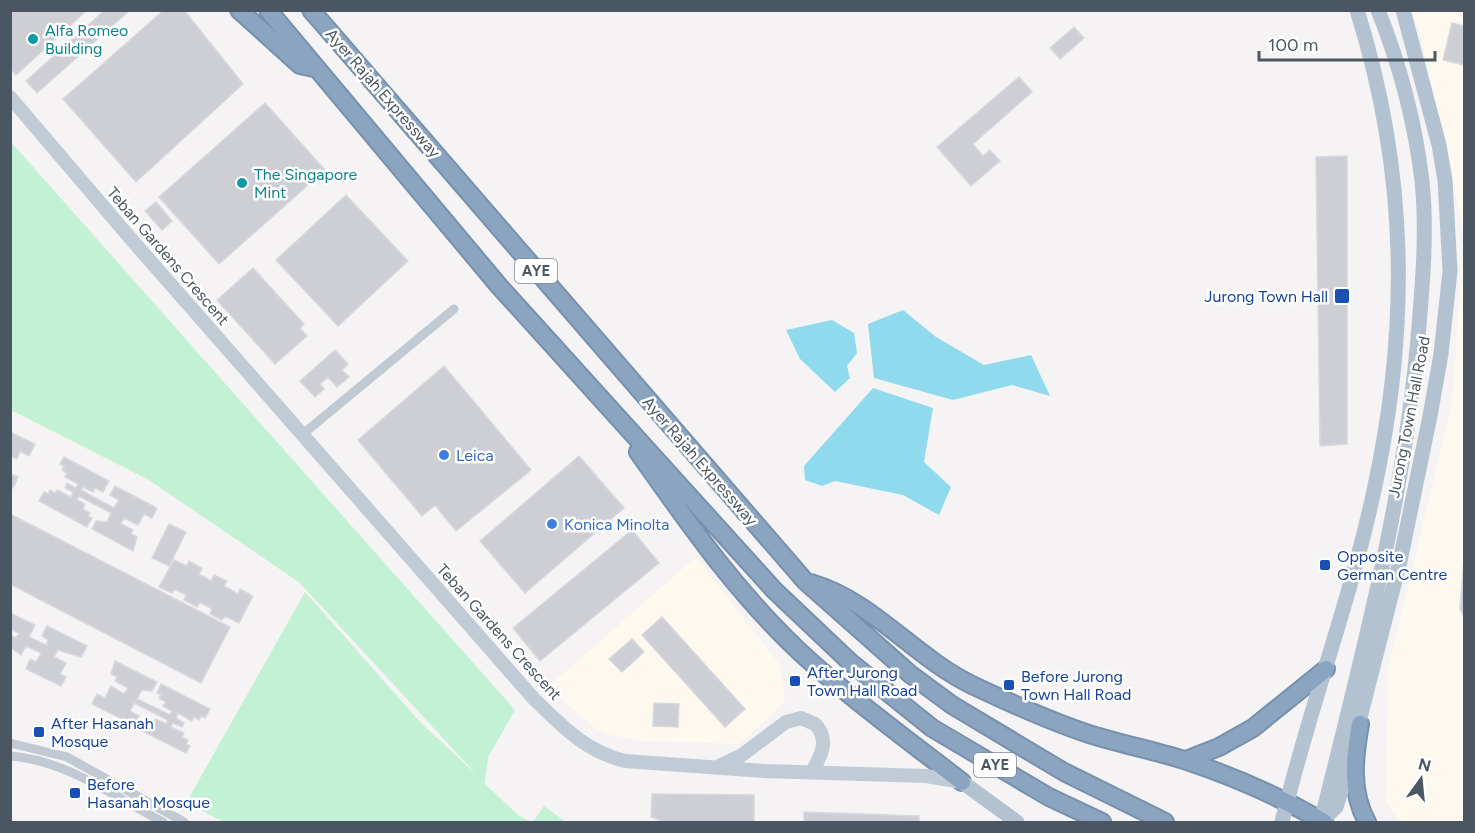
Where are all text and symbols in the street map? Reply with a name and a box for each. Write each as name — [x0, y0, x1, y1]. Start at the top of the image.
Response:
place label: Alfa Romeo Building — [45, 21, 128, 58]
scale bar — [1259, 24, 1434, 62]
street label: Ayer Rajah Expressway — [322, 25, 445, 162]
marker: Alfa Romeo Building — [26, 32, 40, 46]
text: 100 m — [1268, 34, 1318, 56]
place label: The Singapore Mint — [254, 165, 358, 202]
marker: The Singapore Mint — [235, 176, 249, 190]
street label: Teban Gardens Crescent — [103, 183, 233, 329]
road number: AYE — [515, 259, 557, 283]
place label: Jurong Town Hall — [1204, 287, 1328, 306]
marker: Jurong Town Hall — [1333, 287, 1351, 305]
street label: Jurong Town Hall Road — [1384, 334, 1434, 500]
street label: Ayer Rajah Expressway — [639, 393, 762, 530]
place label: Leica — [456, 446, 494, 465]
marker: Leica — [437, 448, 451, 462]
place label: Konica Minolta — [564, 515, 669, 534]
marker: Konica Minolta — [545, 517, 559, 531]
place label: Opposite German Centre — [1337, 547, 1448, 584]
marker: Opposite German Centre — [1318, 558, 1332, 572]
street label: Teban Gardens Crescent — [433, 560, 565, 704]
place label: After Jurong Town Hall Road — [807, 663, 917, 700]
place label: Before Jurong Town Hall Road — [1021, 667, 1131, 704]
marker: After Jurong Town Hall Road — [788, 674, 802, 688]
marker: Before Jurong Town Hall Road — [1002, 678, 1016, 692]
place label: After Hasanah Mosque — [51, 714, 154, 751]
marker: After Hasanah Mosque — [32, 725, 46, 739]
north arrow — [1391, 749, 1451, 809]
road number: AYE — [974, 753, 1016, 777]
text: N — [1416, 754, 1433, 776]
place label: Before Hasanah Mosque — [87, 775, 210, 812]
marker: Before Hasanah Mosque — [68, 786, 82, 800]

